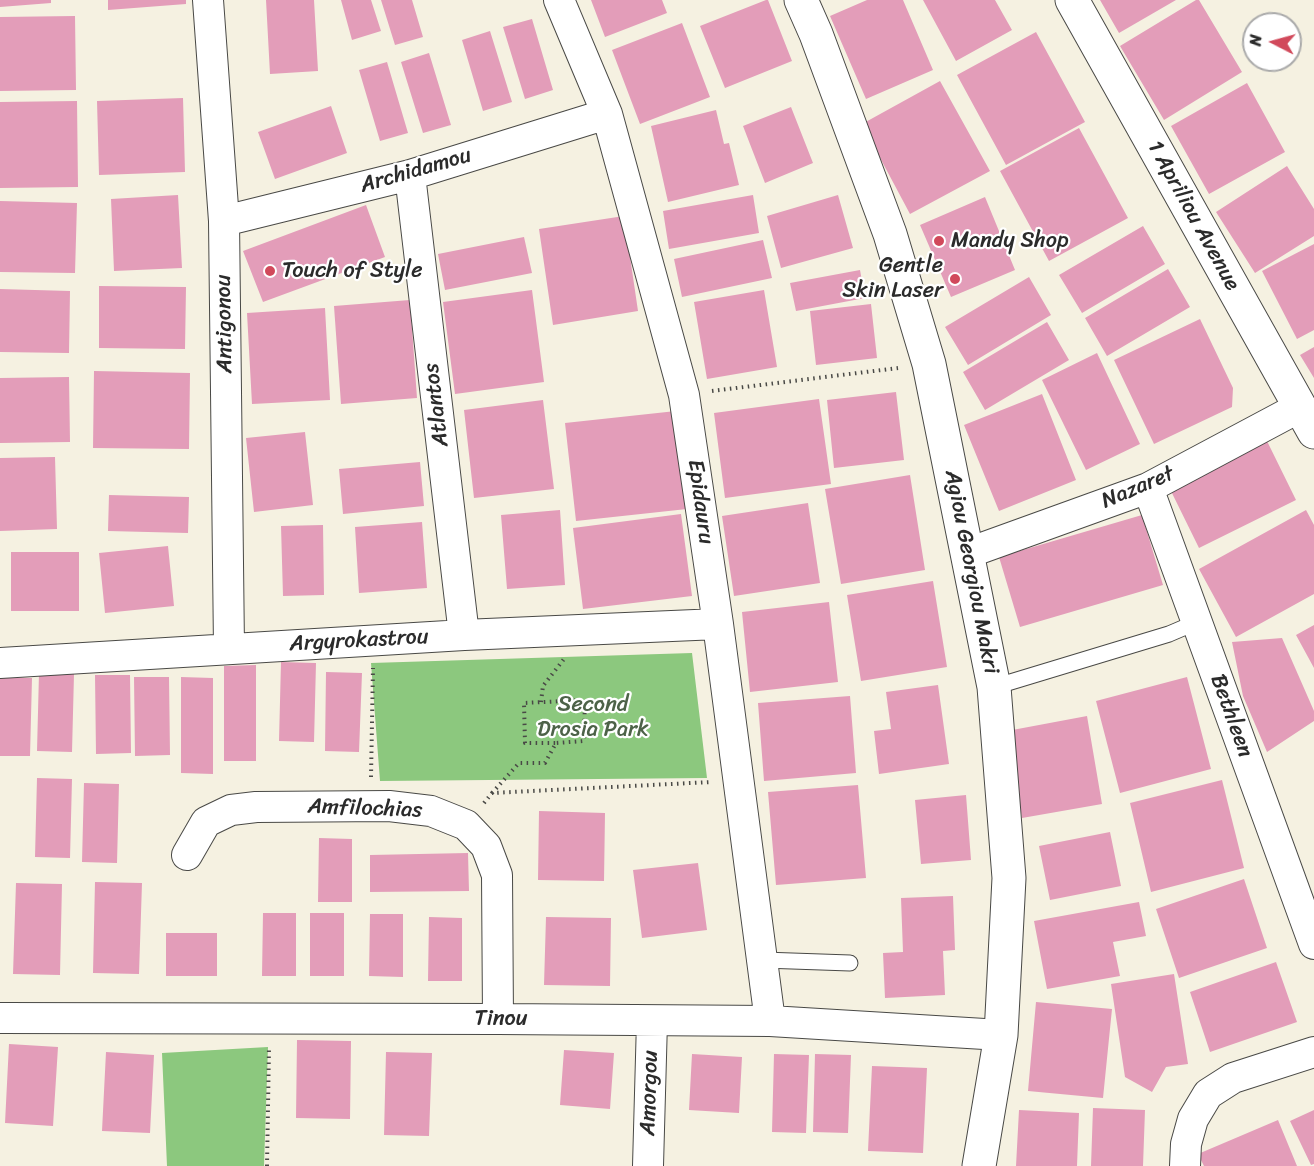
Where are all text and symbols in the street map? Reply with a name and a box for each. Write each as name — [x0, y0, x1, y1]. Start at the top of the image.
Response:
north arrow — [1242, 12, 1302, 72]
text: N — [1241, 33, 1271, 47]
street label: 1 Apriliou Avenue — [1141, 136, 1245, 296]
street label: Archidamou — [357, 143, 475, 199]
place label: Mandy Shop — [951, 228, 1069, 254]
marker: Mandy Shop — [932, 234, 946, 248]
place label: Gentle Skin Laser — [842, 253, 943, 304]
place label: Touch of Style — [282, 258, 423, 284]
marker: Touch of Style — [263, 264, 277, 278]
marker: Gentle Skin Laser — [948, 272, 962, 286]
street label: Antigonou — [211, 274, 239, 374]
street label: Atlantos — [419, 362, 455, 448]
street label: Epidauru — [681, 458, 719, 546]
street label: Nazaret — [1098, 461, 1178, 515]
street label: Agiou Georgiou Makri — [938, 468, 1004, 676]
street label: Argyrokastrou — [289, 624, 429, 658]
street label: Bethleen — [1204, 671, 1258, 761]
park label: Second Drosia Park — [537, 692, 649, 744]
street label: Amfilochias — [307, 794, 423, 824]
street label: Tinou — [474, 1006, 528, 1032]
street label: Amorgou — [635, 1050, 665, 1136]

